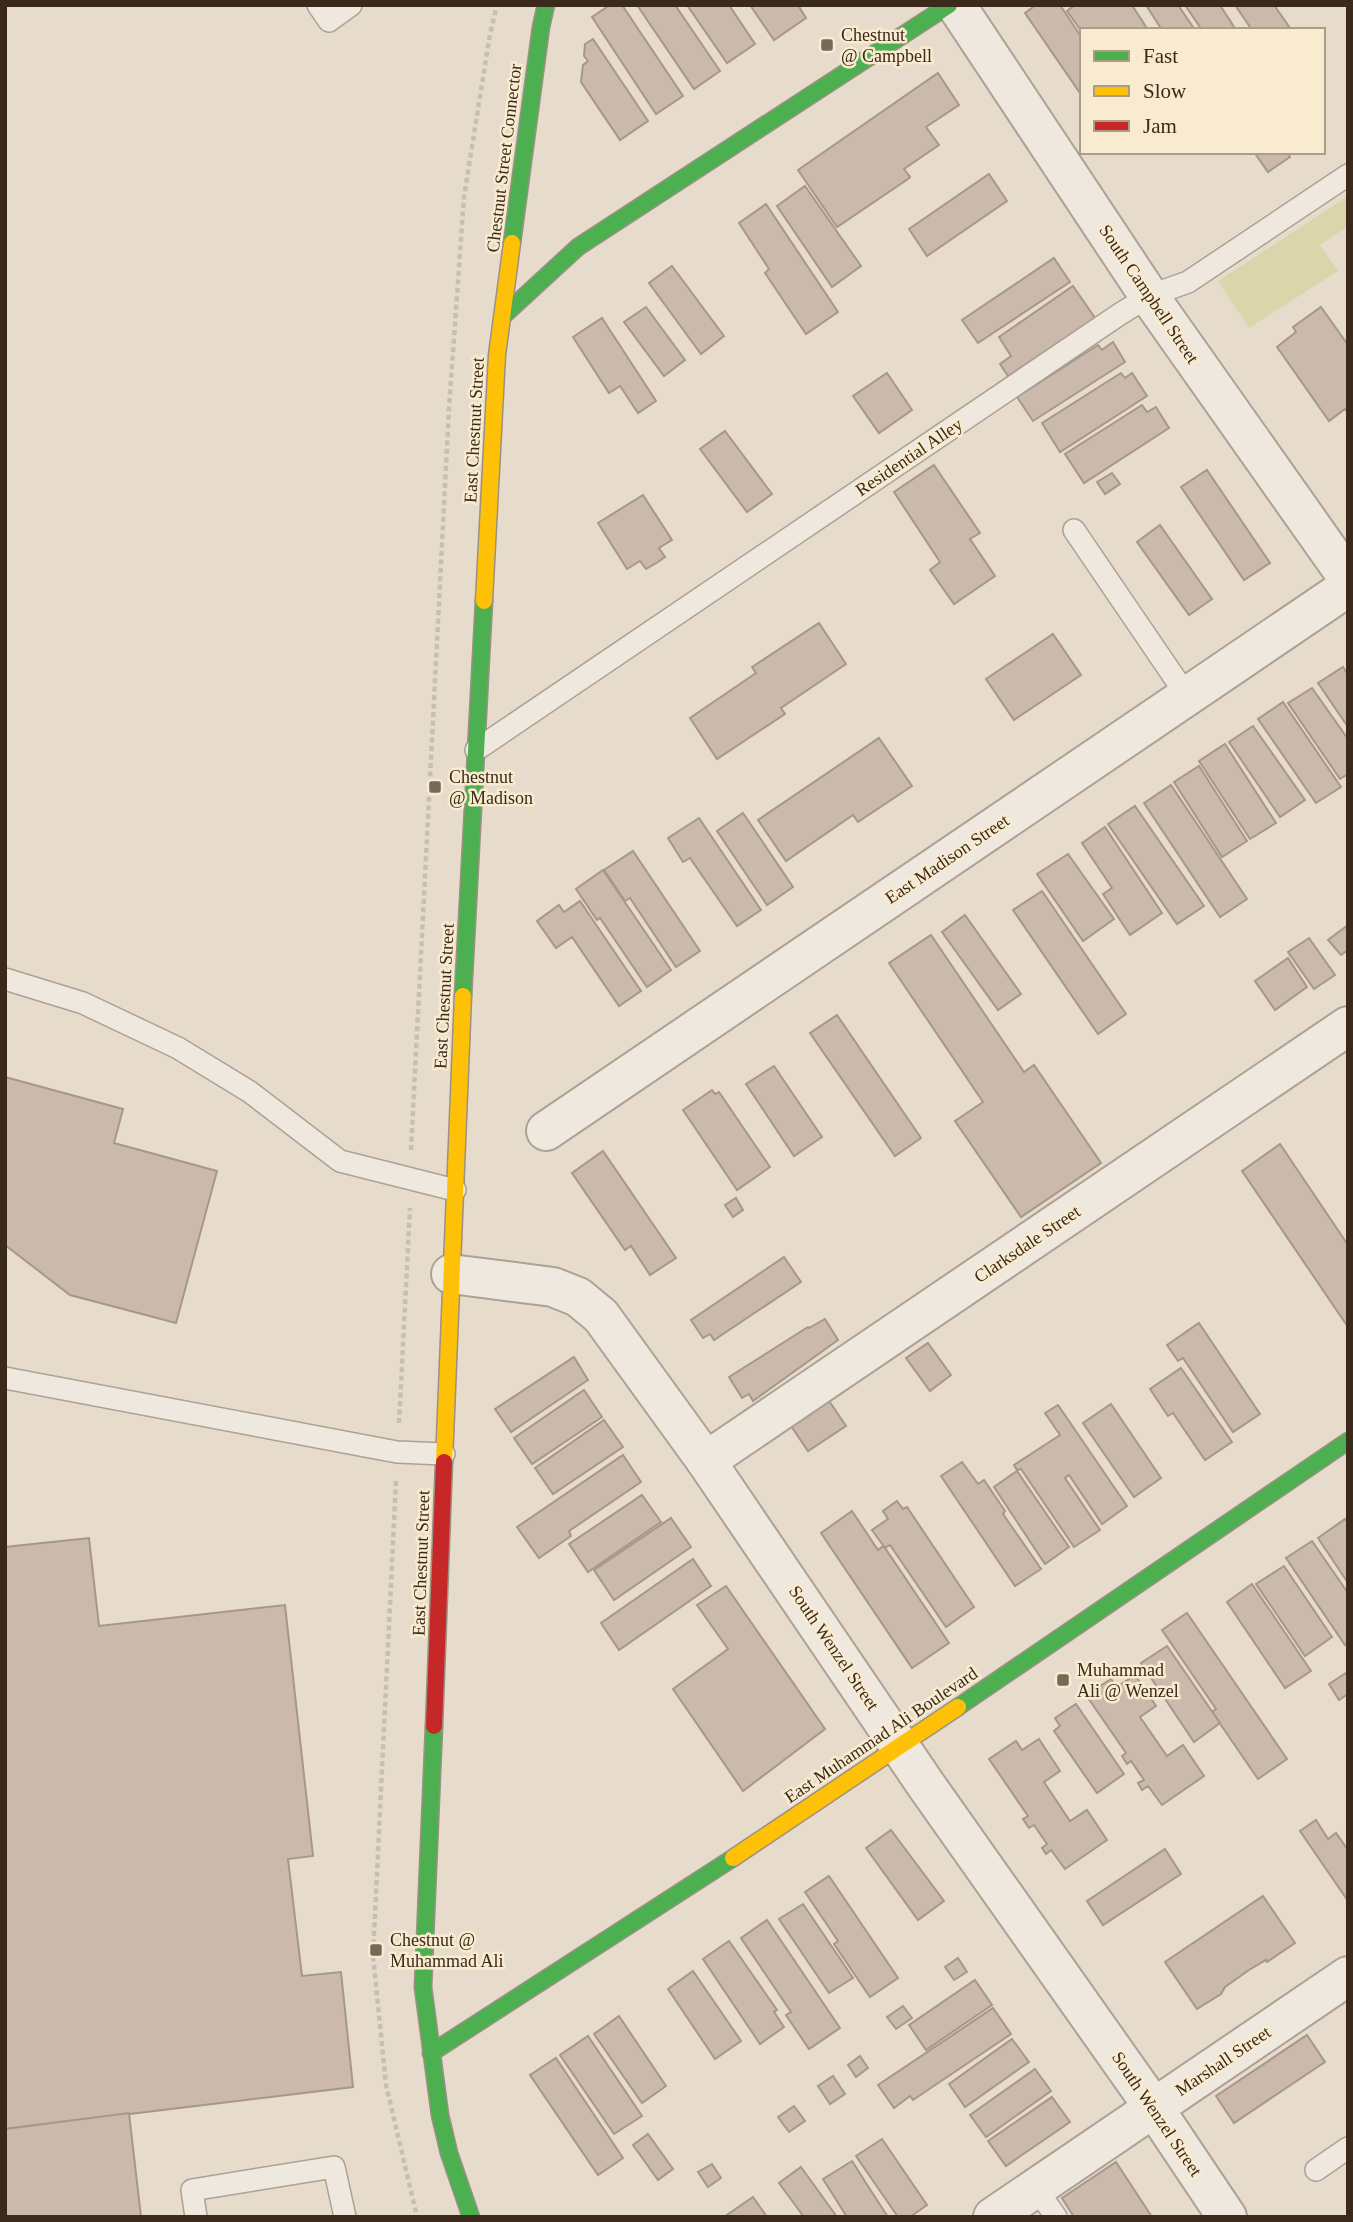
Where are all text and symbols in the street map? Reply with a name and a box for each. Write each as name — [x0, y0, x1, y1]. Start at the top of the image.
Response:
place label: Chestnut @ Campbell — [841, 25, 932, 66]
legend — [1080, 28, 1325, 154]
marker: Chestnut @ Campbell — [819, 37, 835, 53]
text: Fast — [1143, 44, 1178, 68]
street label: Chestnut Street Connector — [482, 63, 526, 253]
text: Slow — [1143, 79, 1187, 103]
text: Jam — [1143, 114, 1177, 138]
street label: South Campbell Street — [1095, 221, 1203, 367]
street label: East Chestnut Street — [460, 357, 488, 503]
street label: Residential Alley — [852, 414, 966, 500]
place label: Chestnut @ Madison — [449, 767, 533, 808]
marker: Chestnut @ Madison — [427, 779, 443, 795]
street label: East Madison Street — [881, 810, 1013, 908]
street label: East Chestnut Street — [430, 923, 458, 1069]
street label: Clarksdale Street — [970, 1201, 1084, 1287]
street label: East Chestnut Street — [408, 1490, 434, 1636]
street label: South Wenzel Street — [785, 1582, 883, 1714]
place label: Muhammad Ali @ Wenzel — [1077, 1660, 1179, 1701]
street label: East Muhammad Ali Boulevard — [781, 1663, 981, 1807]
marker: Muhammad Ali @ Wenzel — [1055, 1672, 1071, 1688]
place label: Chestnut @ Muhammad Ali — [390, 1930, 504, 1971]
marker: Chestnut @ Muhammad Ali — [368, 1942, 384, 1958]
street label: Marshall Street — [1172, 2022, 1274, 2100]
street label: South Wenzel Street — [1108, 2048, 1206, 2180]

